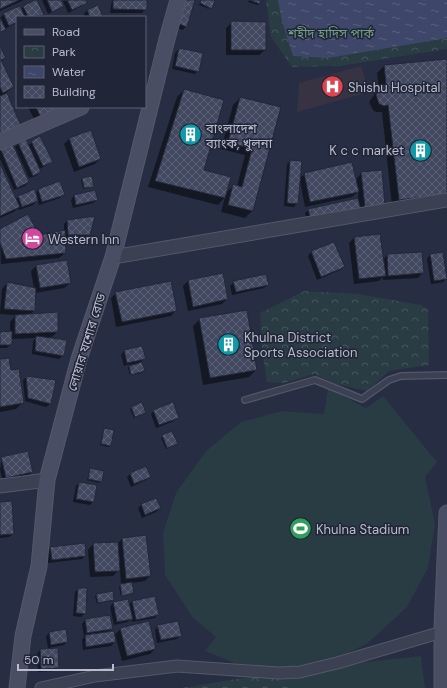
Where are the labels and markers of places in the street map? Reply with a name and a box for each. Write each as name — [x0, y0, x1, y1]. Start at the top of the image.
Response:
hospital icon: Shishu Hospital — [320, 74, 346, 100]
place label: Shishu Hospital — [348, 79, 440, 96]
place label: বাংলাদেশ ব্যাংক, খুলনা — [205, 120, 273, 152]
building icon: বাংলাদেশ ব্যাংক, খুলনা — [178, 122, 204, 148]
building icon: K c c market — [407, 137, 433, 163]
place label: K c c market — [329, 142, 404, 159]
hotel icon: Western Inn — [20, 226, 46, 252]
place label: Western Inn — [48, 231, 120, 248]
place label: Khulna District Sports Association — [244, 329, 358, 361]
building icon: Khulna District Sports Association — [215, 331, 241, 357]
sports icon: Khulna Stadium — [287, 516, 313, 542]
place label: Khulna Stadium — [316, 521, 409, 538]

